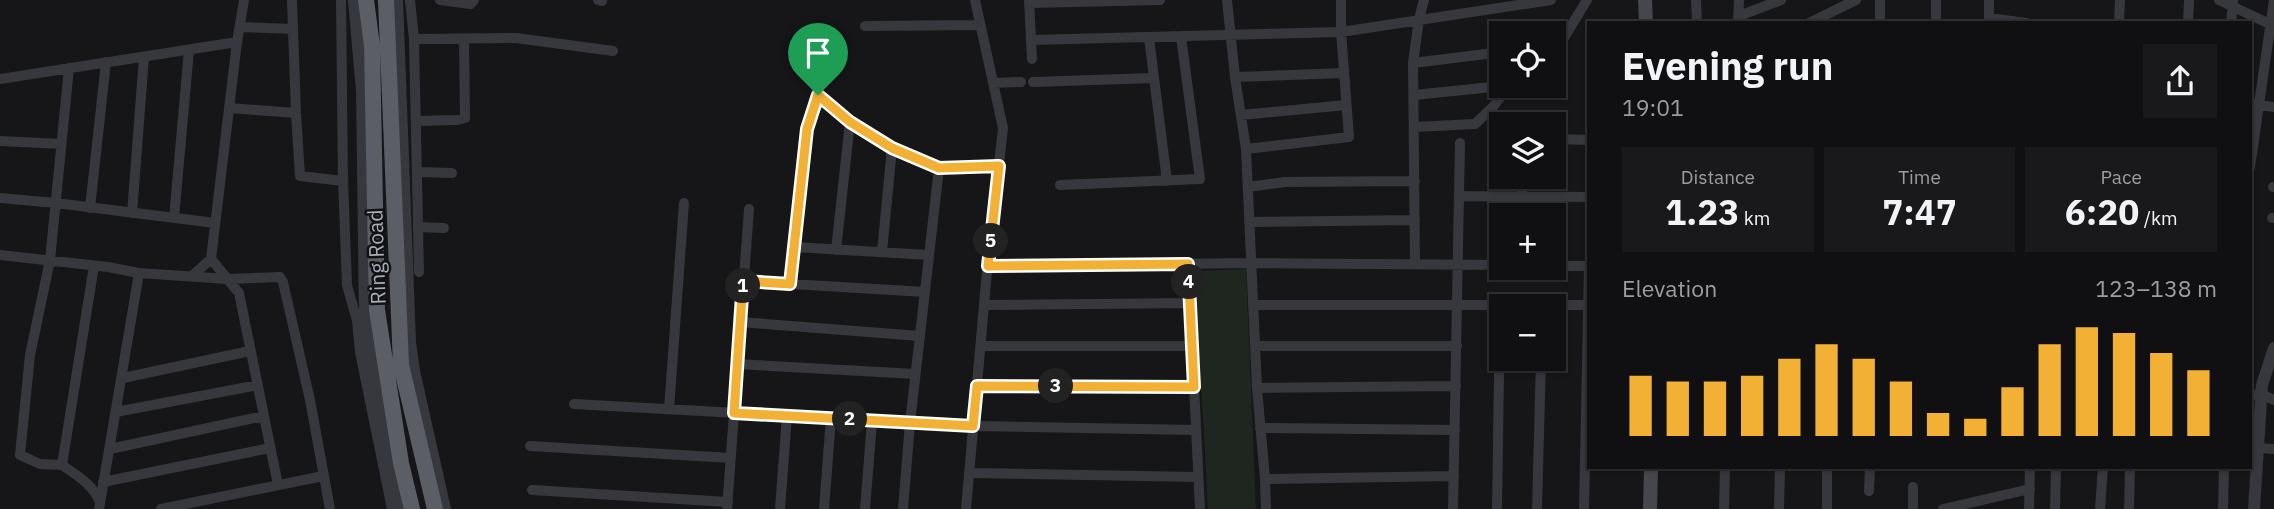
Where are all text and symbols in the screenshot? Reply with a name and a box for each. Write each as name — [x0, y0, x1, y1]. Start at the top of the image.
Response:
map controls — [1489, 21, 1566, 371]
button: locate — [1489, 21, 1566, 98]
pin — [788, 23, 848, 95]
icon: arrive — [799, 34, 837, 72]
text: Evening run — [1622, 41, 1833, 90]
button: share — [2143, 44, 2217, 118]
text: 19:01 — [1622, 92, 1684, 122]
button: layers — [1489, 112, 1566, 189]
text: Distance — [1681, 165, 1755, 189]
text: Time — [1898, 165, 1941, 189]
text: Pace — [2100, 165, 2142, 189]
text: 1.23 — [1665, 189, 1739, 235]
text: 7:47 — [1882, 189, 1957, 235]
text: 6:20 — [2065, 189, 2139, 235]
button: + — [1489, 203, 1566, 280]
text: km — [1739, 206, 1770, 230]
text: /km — [2139, 206, 2178, 230]
street label: Ring Road — [360, 209, 392, 305]
pin: 5 — [974, 224, 1009, 258]
text: 5 — [985, 228, 996, 252]
pin: 4 — [1172, 264, 1206, 300]
pin: 1 — [726, 268, 760, 304]
text: 4 — [1183, 269, 1194, 293]
text: 1 — [737, 273, 748, 297]
text: Elevation — [1622, 273, 1717, 303]
text: 123–138 m — [2095, 273, 2217, 303]
button: − — [1489, 294, 1566, 371]
pin: 3 — [1038, 368, 1074, 404]
text: 3 — [1050, 373, 1061, 397]
pin: 2 — [832, 402, 868, 436]
text: 2 — [844, 406, 855, 430]

